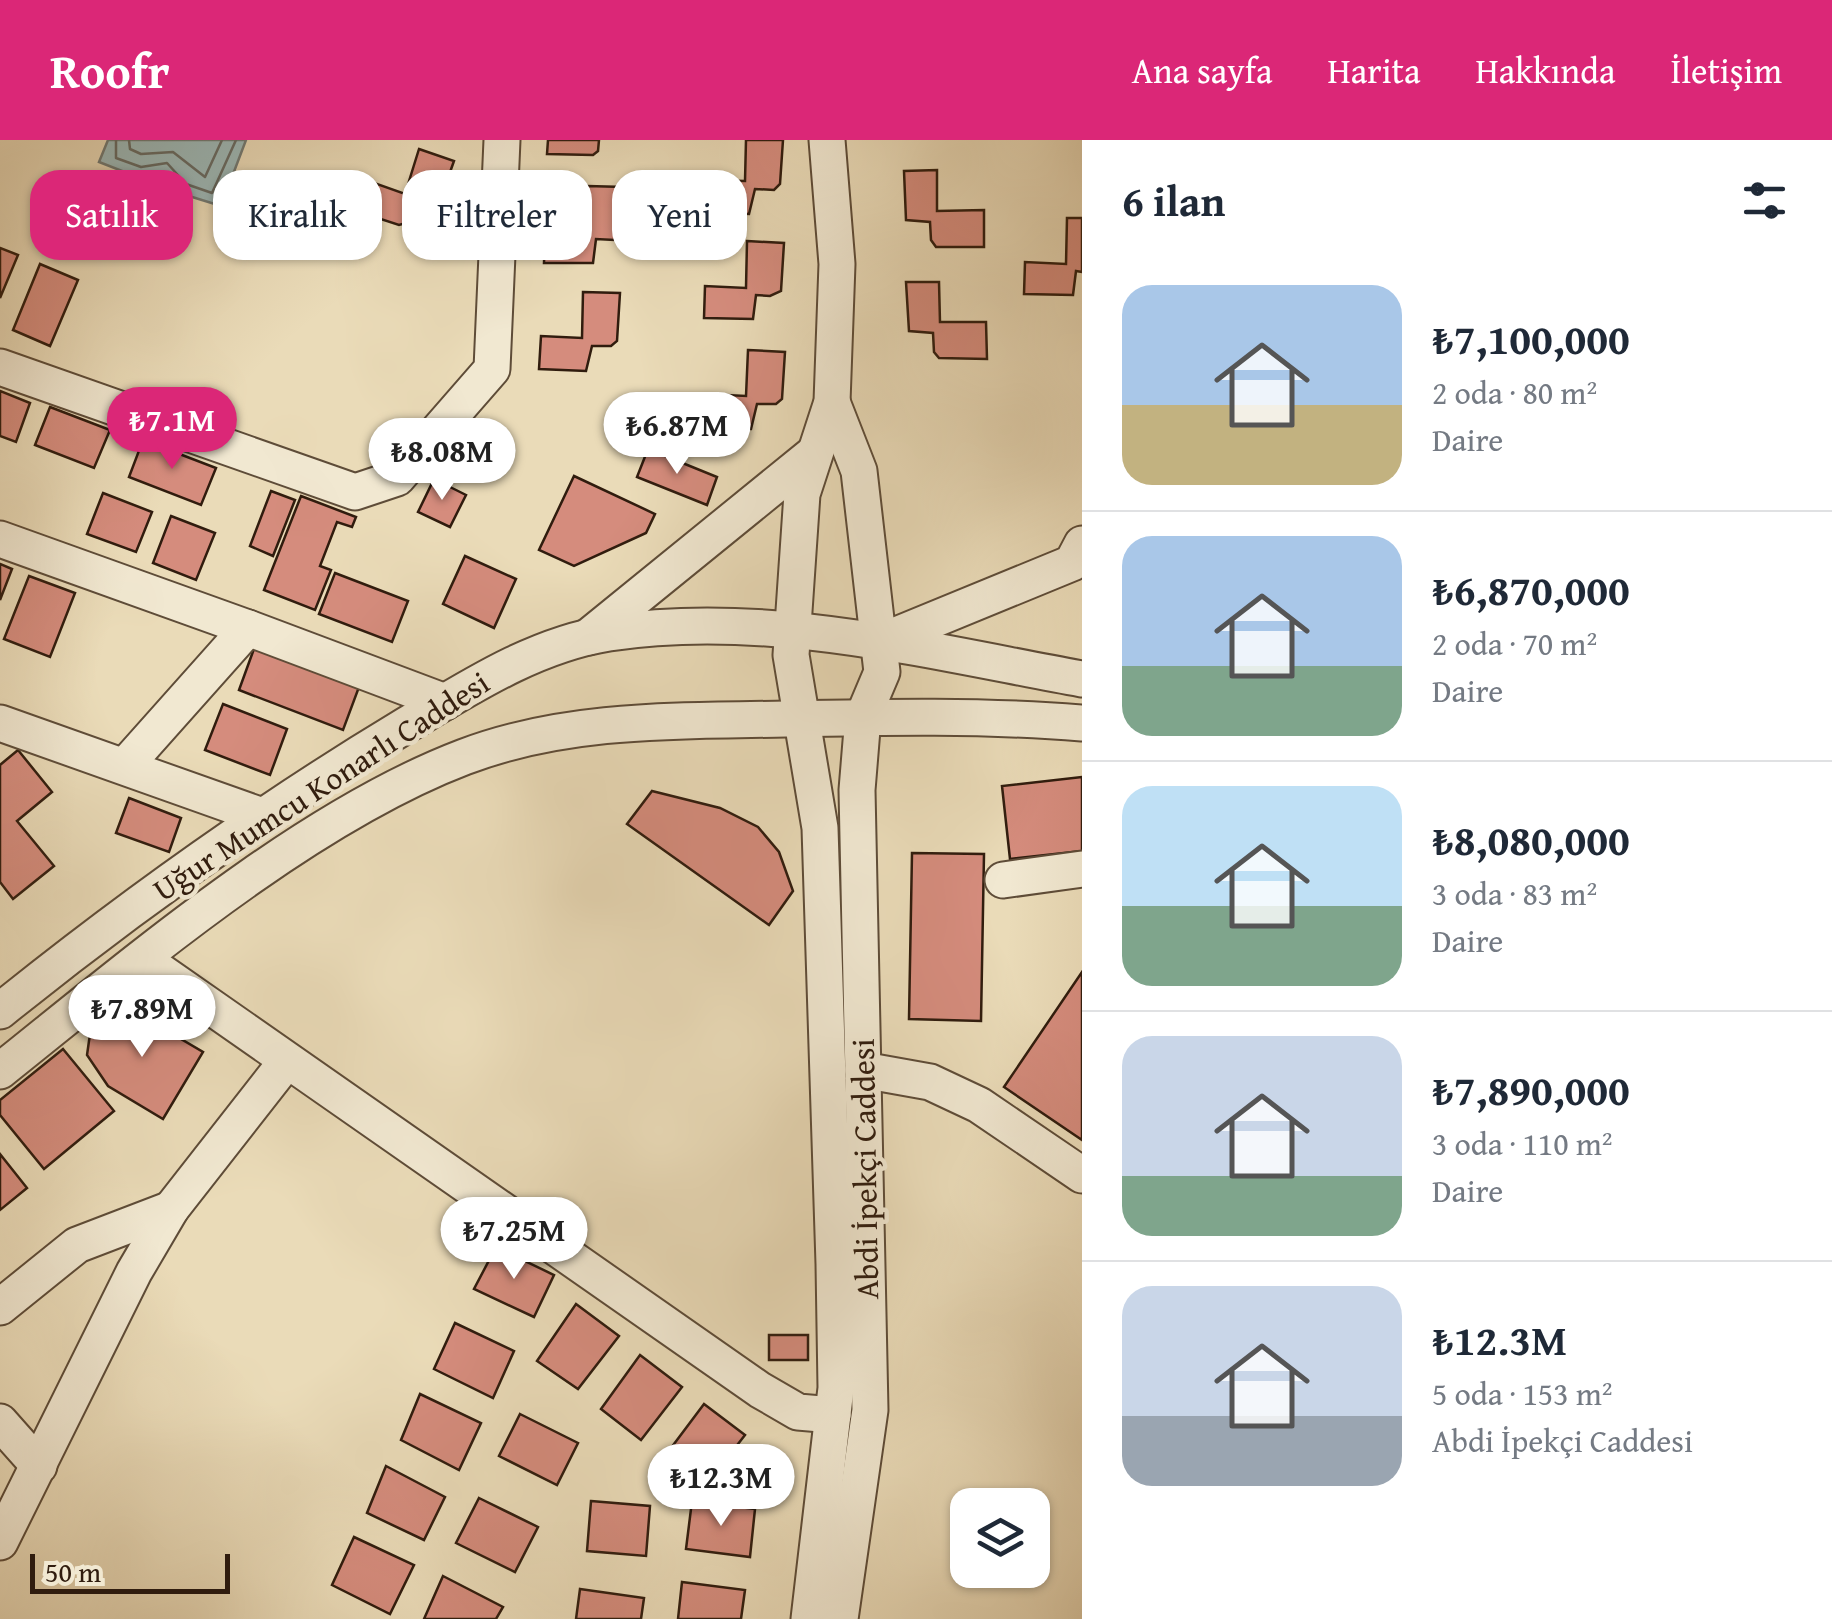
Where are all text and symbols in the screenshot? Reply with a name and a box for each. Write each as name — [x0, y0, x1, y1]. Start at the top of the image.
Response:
text: Roofr — [50, 35, 170, 106]
text: Ana sayfa — [1132, 45, 1273, 96]
text: Harita — [1328, 45, 1420, 96]
text: Hakkında — [1475, 45, 1615, 96]
text: İletişim — [1670, 45, 1782, 96]
chip: Satılık — [30, 170, 193, 260]
chip: Kiralık — [213, 170, 382, 260]
chip: Filtreler — [402, 170, 592, 260]
chip: Yeni — [612, 170, 747, 260]
text: 6 ilan — [1122, 170, 1225, 231]
icon: filters — [1737, 173, 1792, 228]
text: ₺7,100,000 — [1432, 308, 1630, 369]
icon: home — [1202, 325, 1322, 445]
text: 2 oda · 80 m² — [1432, 369, 1597, 416]
pin: ₺7.1M — [102, 387, 242, 472]
pin: ₺6.87M — [596, 392, 758, 477]
text: ₺7.1M — [129, 396, 215, 443]
text: ₺6.87M — [626, 401, 728, 448]
text: Daire — [1432, 416, 1503, 463]
pin: ₺8.08M — [361, 418, 523, 503]
text: ₺8.08M — [391, 427, 493, 474]
text: ₺6,870,000 — [1432, 559, 1630, 620]
icon: home — [1202, 576, 1322, 696]
text: 2 oda · 70 m² — [1432, 620, 1597, 667]
street label: Uğur Mumcu Konarlı Caddesi — [143, 659, 498, 912]
text: Daire — [1432, 667, 1503, 714]
text: ₺8,080,000 — [1432, 809, 1630, 870]
icon: home — [1202, 826, 1322, 946]
text: 3 oda · 83 m² — [1432, 870, 1597, 917]
text: Daire — [1432, 917, 1503, 964]
pin: ₺7.89M — [61, 975, 223, 1060]
text: ₺7.89M — [91, 984, 193, 1031]
street label: Abdi İpekçi Caddesi — [839, 1038, 890, 1300]
text: ₺7,890,000 — [1432, 1059, 1630, 1120]
icon: home — [1202, 1076, 1322, 1196]
text: 3 oda · 110 m² — [1432, 1120, 1613, 1167]
text: Daire — [1432, 1167, 1503, 1214]
pin: ₺7.25M — [433, 1197, 595, 1282]
text: ₺7.25M — [463, 1206, 565, 1253]
text: ₺12.3M — [1432, 1309, 1567, 1370]
icon: home — [1202, 1326, 1322, 1446]
text: 5 oda · 153 m² — [1432, 1370, 1613, 1417]
text: Abdi İpekçi Caddesi — [1432, 1417, 1693, 1464]
pin: ₺12.3M — [640, 1444, 802, 1529]
text: ₺12.3M — [670, 1453, 772, 1500]
map controls — [950, 1488, 1050, 1588]
button: layers — [950, 1488, 1050, 1588]
scale bar — [30, 1549, 230, 1594]
text: 50 m — [45, 1551, 101, 1592]

